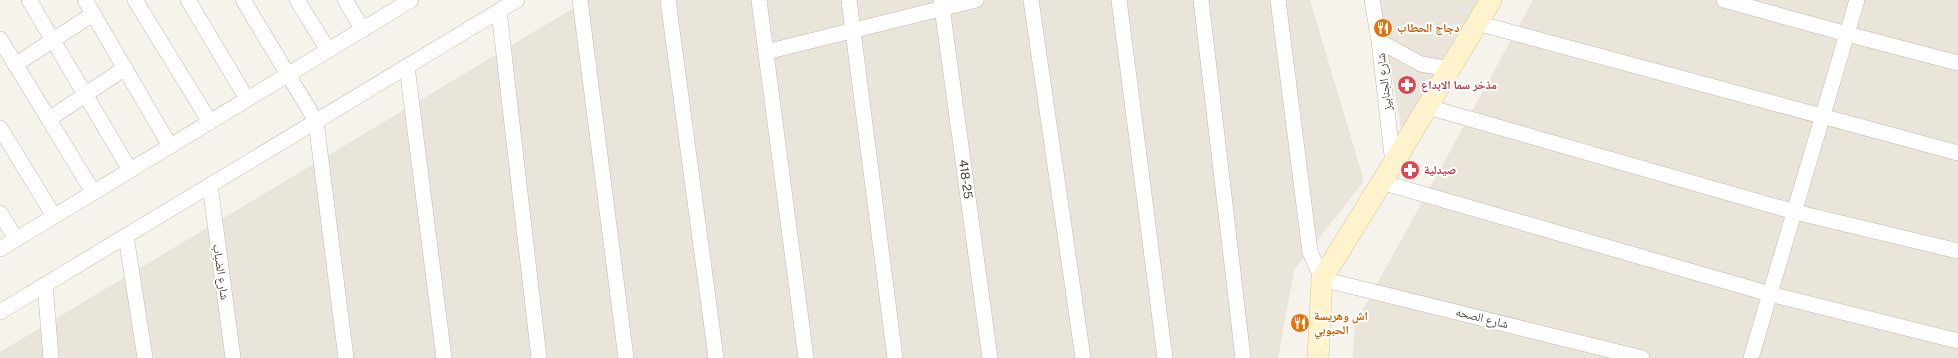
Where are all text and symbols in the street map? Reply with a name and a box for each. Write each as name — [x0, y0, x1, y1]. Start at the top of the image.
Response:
restaurant icon: دجاج الحطاب — [1372, 17, 1394, 39]
place label: دجاج الحطاب — [1397, 21, 1460, 36]
street label: شارع الجنابيز — [1373, 52, 1396, 113]
pharmacy icon: مذخر سما الابداع — [1396, 74, 1418, 96]
place label: مذخر سما الابداع — [1421, 78, 1497, 93]
street label: 418-25 — [956, 159, 975, 200]
pharmacy icon: صيدلية — [1399, 159, 1421, 181]
place label: صيدلية — [1424, 163, 1456, 177]
street label: شارع الضباب — [209, 243, 232, 301]
street label: شارع الصحه — [1454, 305, 1510, 332]
place label: اش وهريسة الحبوبي — [1314, 309, 1368, 340]
restaurant icon: اش وهريسة الحبوبي — [1289, 312, 1311, 334]

